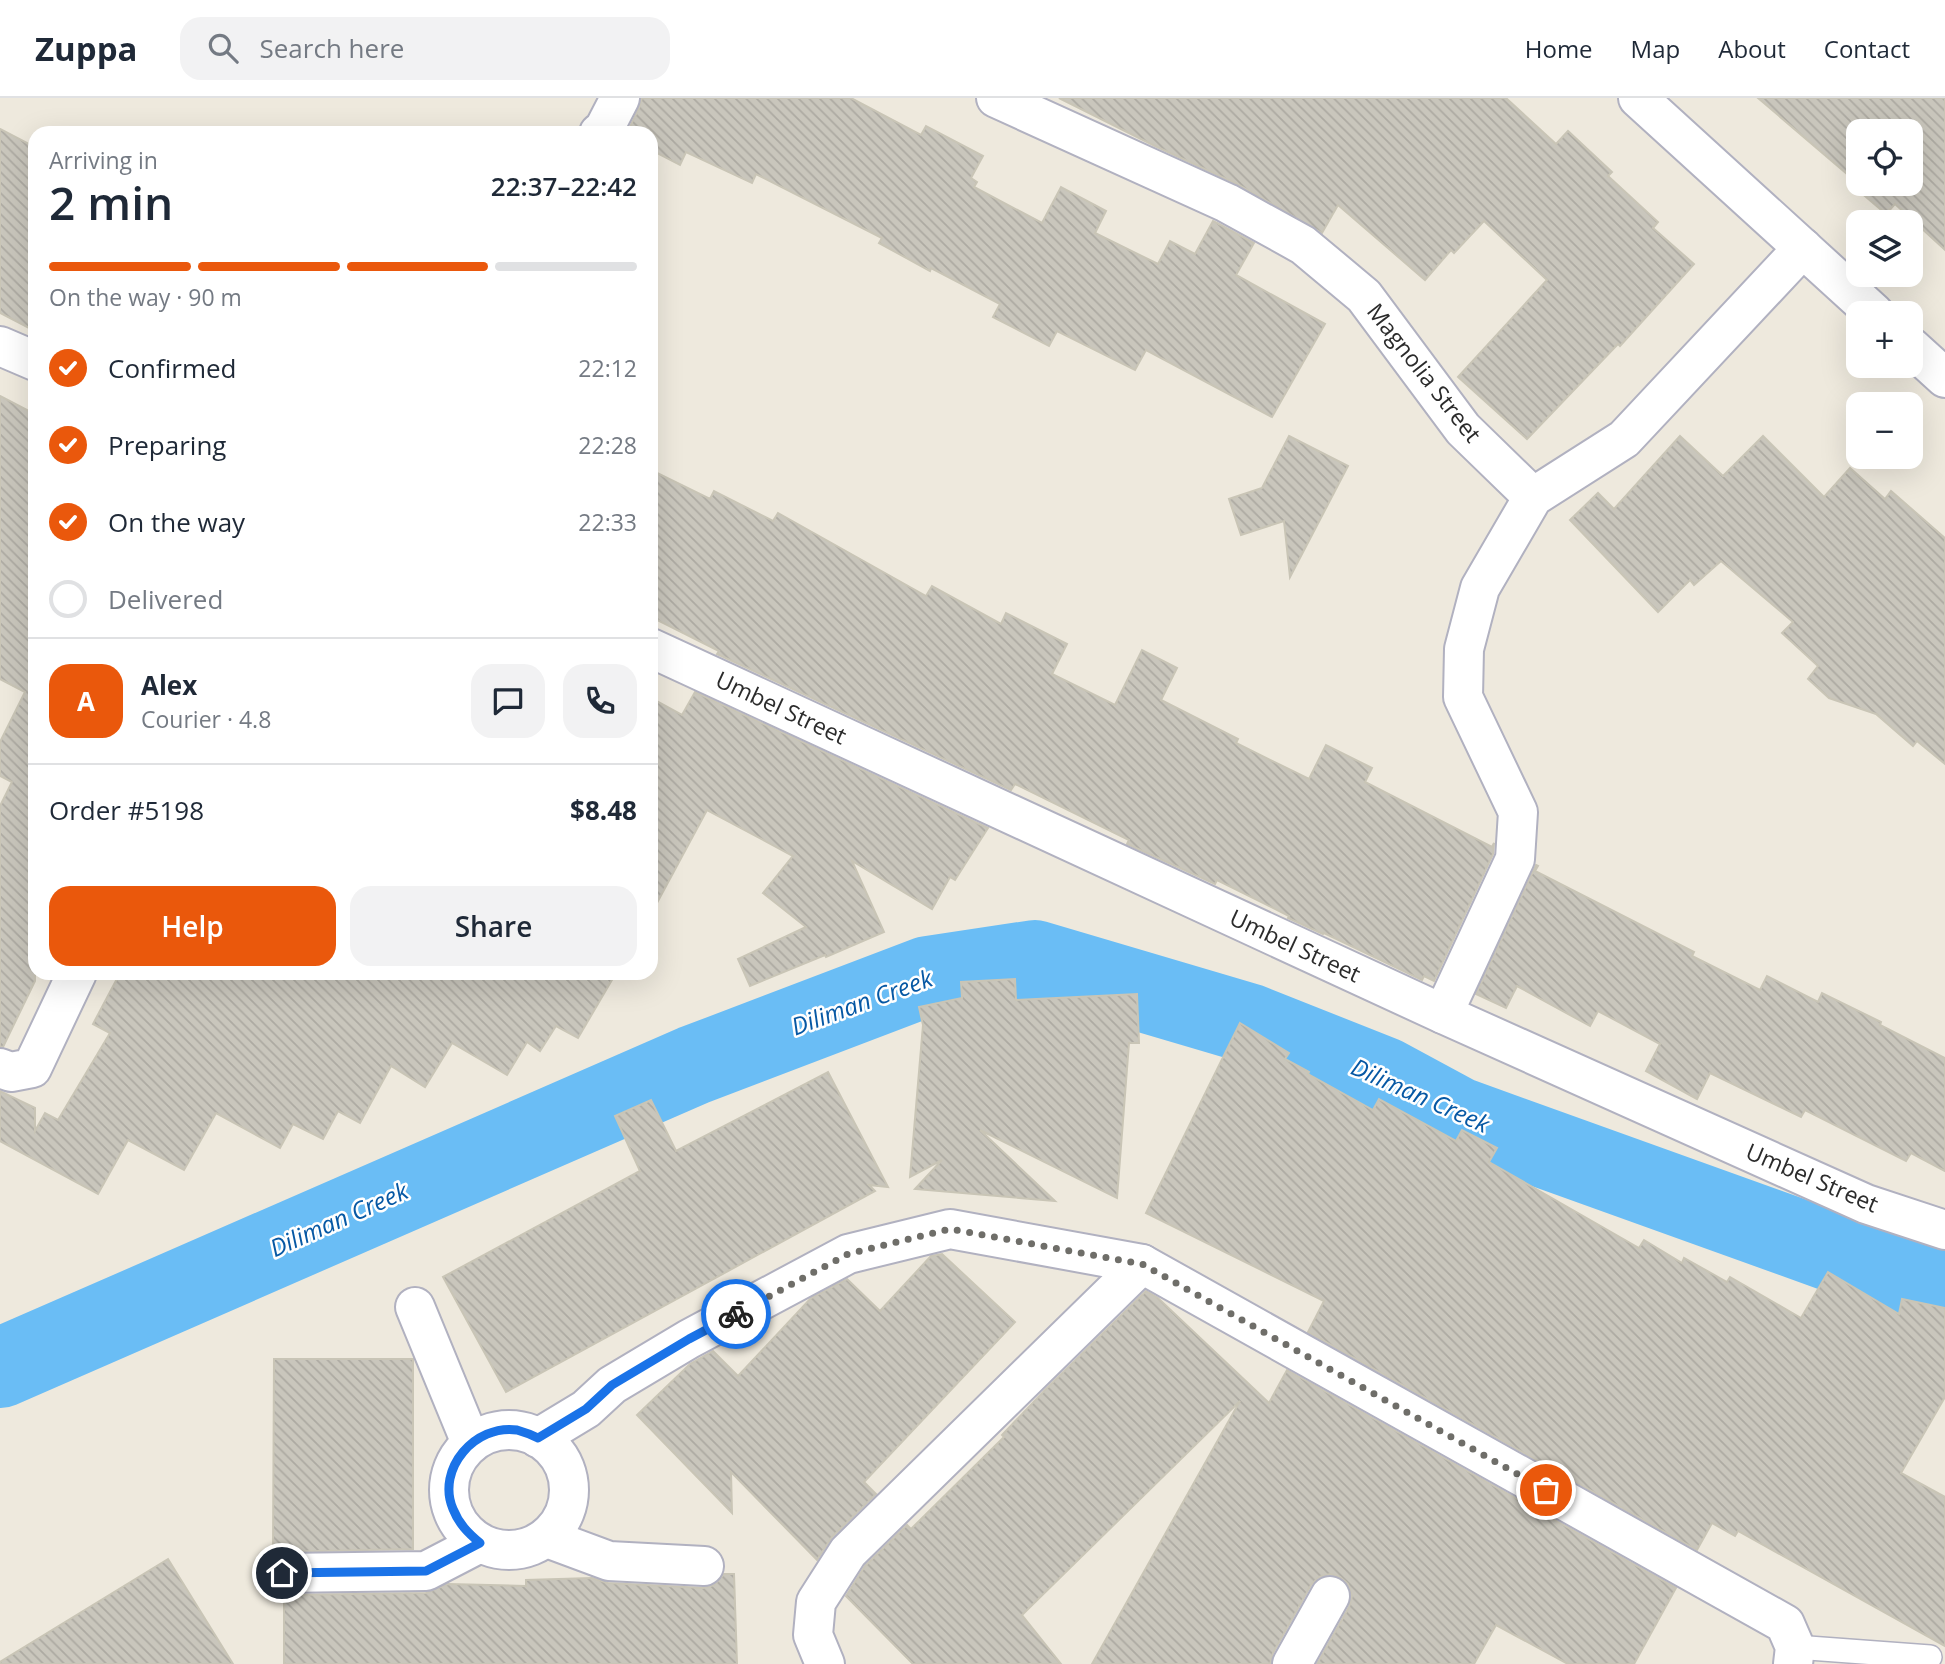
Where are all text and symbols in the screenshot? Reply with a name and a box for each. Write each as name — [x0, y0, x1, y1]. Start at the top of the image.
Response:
search box — [180, 17, 670, 80]
text: Zuppa — [35, 26, 138, 71]
icon: search — [204, 29, 242, 67]
text: Search here — [260, 30, 404, 66]
text: Home — [1525, 32, 1593, 65]
text: Map — [1631, 32, 1680, 65]
text: About — [1718, 32, 1786, 65]
text: Contact — [1824, 32, 1910, 65]
map controls — [1846, 119, 1923, 469]
button: locate — [1846, 119, 1923, 196]
text: Arriving in — [49, 144, 158, 176]
text: 22:37–22:42 — [491, 168, 637, 204]
text: 2 min — [49, 171, 173, 233]
button: layers — [1846, 210, 1923, 287]
text: On the way · 90 m — [49, 281, 242, 313]
street label: Magnolia Street — [1360, 296, 1489, 449]
button: + — [1846, 301, 1923, 378]
icon: check — [49, 349, 87, 387]
text: Confirmed — [108, 350, 236, 386]
text: 22:12 — [578, 352, 637, 384]
button: − — [1846, 392, 1923, 469]
icon: check — [49, 426, 87, 464]
text: Preparing — [108, 427, 226, 463]
text: 22:28 — [578, 429, 637, 461]
icon: check — [49, 503, 87, 541]
text: On the way — [108, 504, 245, 540]
text: 22:33 — [578, 506, 637, 538]
text: Delivered — [108, 581, 223, 617]
street label: Umbel Street — [711, 663, 852, 751]
button: chat — [471, 664, 545, 738]
button: phone — [563, 664, 637, 738]
text: Alex — [141, 667, 197, 703]
text: A — [77, 683, 95, 719]
text: Courier · 4.8 — [141, 703, 271, 735]
text: Order #5198 — [49, 792, 204, 828]
text: $8.48 — [570, 792, 637, 828]
button: Help — [49, 886, 336, 966]
button: Share — [350, 886, 637, 966]
street label: Umbel Street — [1225, 901, 1366, 989]
water label: Diliman Creek — [786, 960, 938, 1042]
water label: Diliman Creek — [1346, 1049, 1496, 1140]
street label: Umbel Street — [1741, 1135, 1884, 1219]
water label: Diliman Creek — [264, 1173, 414, 1264]
courier — [701, 1279, 771, 1349]
icon: bike — [717, 1295, 755, 1333]
pin — [1516, 1460, 1576, 1520]
icon: bag — [1527, 1471, 1565, 1509]
pin — [252, 1543, 312, 1603]
icon: home — [263, 1554, 301, 1592]

